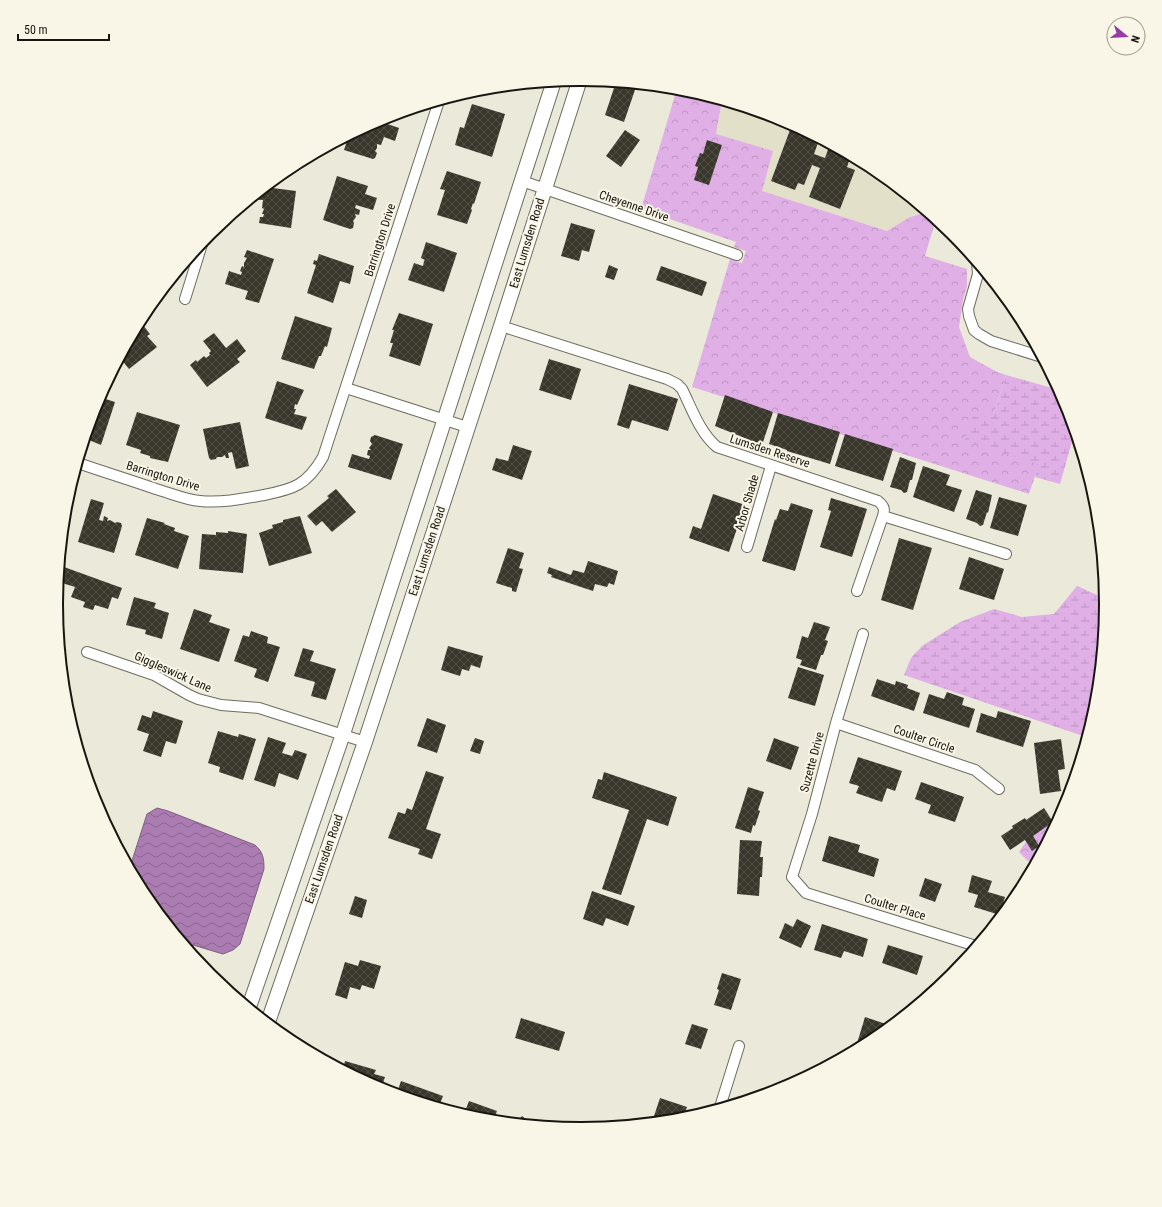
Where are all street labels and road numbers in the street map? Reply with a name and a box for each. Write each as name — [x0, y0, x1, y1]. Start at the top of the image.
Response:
street label: Cheyenne Drive — [597, 188, 671, 225]
street label: East Lumsden Road — [507, 196, 547, 290]
street label: Barrington Drive — [362, 201, 399, 278]
street label: Lumsden Reserve — [728, 431, 812, 471]
street label: Barrington Drive — [125, 458, 202, 494]
street label: Arbor Shade — [732, 473, 762, 533]
street label: East Lumsden Road — [406, 504, 448, 598]
street label: Giggleswick Lane — [132, 649, 214, 695]
street label: Coulter Circle — [891, 722, 957, 756]
street label: Suzette Drive — [797, 730, 827, 794]
street label: East Lumsden Road — [302, 812, 346, 905]
street label: Coulter Place — [863, 891, 928, 923]

